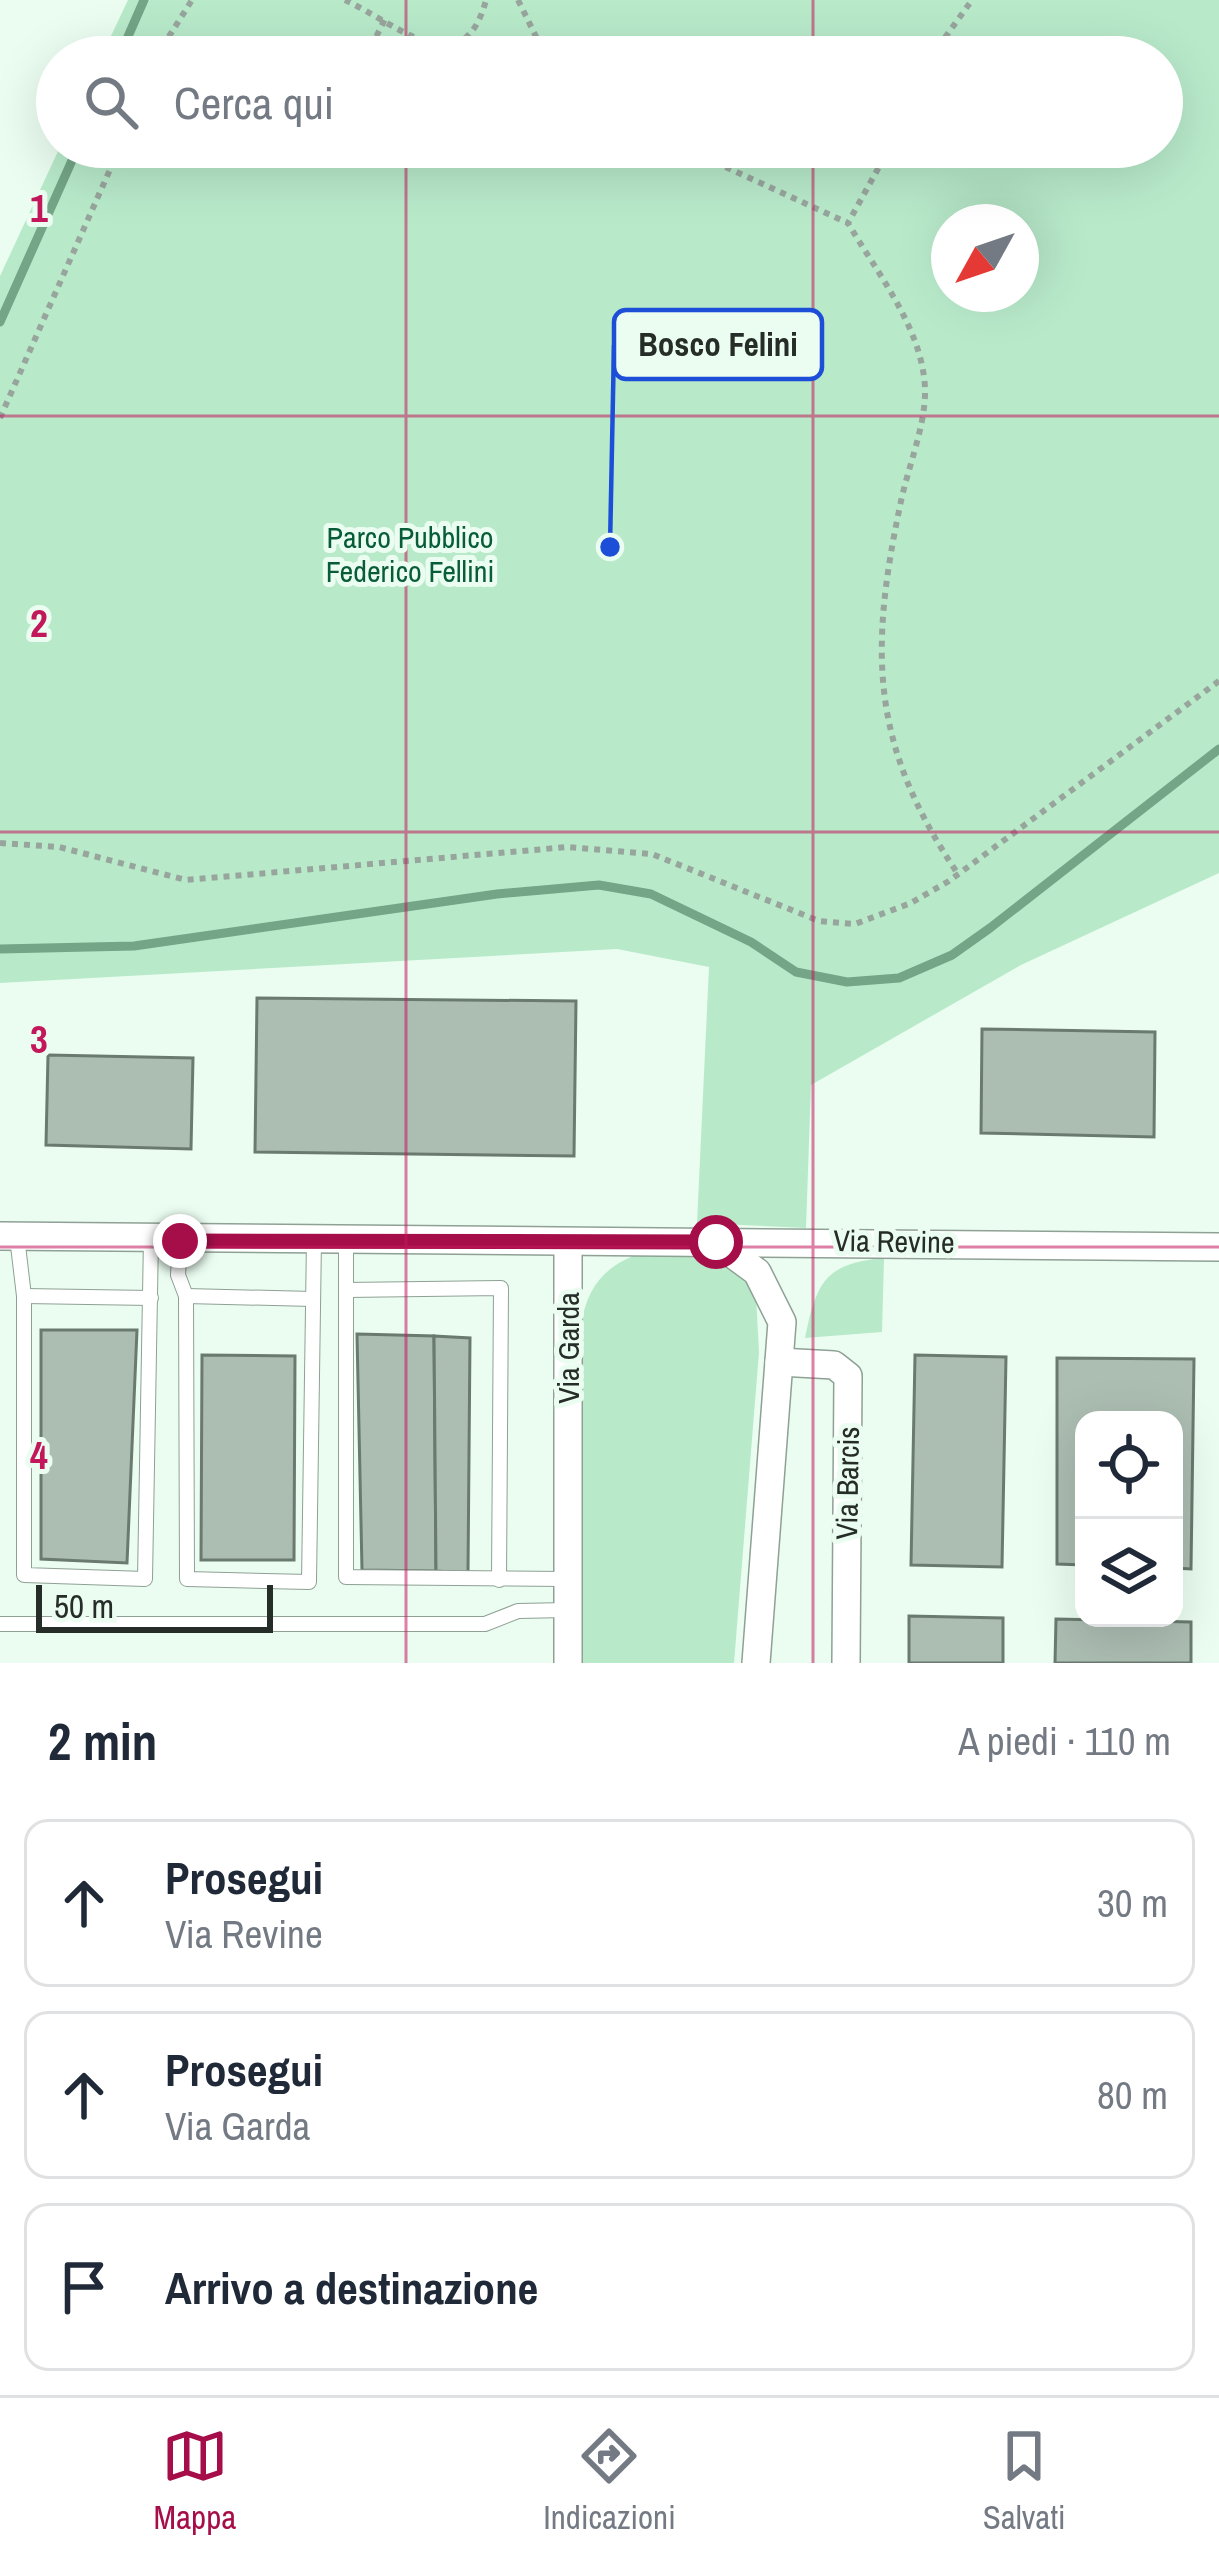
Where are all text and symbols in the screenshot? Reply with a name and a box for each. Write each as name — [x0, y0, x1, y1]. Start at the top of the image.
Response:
search box — [36, 36, 1183, 168]
icon: search — [78, 69, 144, 135]
text: Cerca qui — [174, 72, 334, 133]
text: 1 — [30, 182, 48, 234]
north arrow — [931, 204, 1039, 312]
callout: Bosco Felini — [614, 310, 822, 379]
text: Bosco Felini — [638, 322, 798, 366]
park label: Parco Pubblico Federico Fellini — [326, 517, 494, 591]
text: 2 — [30, 597, 48, 649]
text: 3 — [30, 1013, 48, 1065]
route end — [153, 1214, 207, 1268]
route start — [689, 1215, 743, 1269]
street label: Via Revine — [833, 1220, 955, 1262]
street label: Via Garda — [548, 1292, 588, 1404]
map controls — [1075, 1411, 1183, 1627]
button: locate — [1075, 1411, 1183, 1519]
street label: Via Barcis — [826, 1426, 868, 1540]
text: 4 — [30, 1429, 48, 1481]
button: layers — [1075, 1519, 1183, 1627]
scale bar — [36, 1579, 273, 1632]
text: 50 m — [54, 1584, 114, 1628]
text: 2 min — [48, 1707, 157, 1776]
text: A piedi · 110 m — [958, 1715, 1171, 1767]
text: Prosegui — [165, 1847, 323, 1908]
icon: ahead — [51, 1870, 117, 1936]
text: 30 m — [1097, 1877, 1168, 1929]
text: Via Revine — [165, 1908, 323, 1960]
text: Prosegui — [165, 2039, 323, 2100]
icon: ahead — [51, 2062, 117, 2128]
text: 80 m — [1097, 2069, 1168, 2121]
text: Via Garda — [165, 2100, 310, 2152]
icon: arrive — [51, 2254, 117, 2320]
text: Arrivo a destinazione — [165, 2257, 538, 2318]
tab: Mappa — [154, 2423, 236, 2539]
tab: Indicazioni — [543, 2423, 676, 2539]
tab: Salvati — [983, 2423, 1065, 2539]

